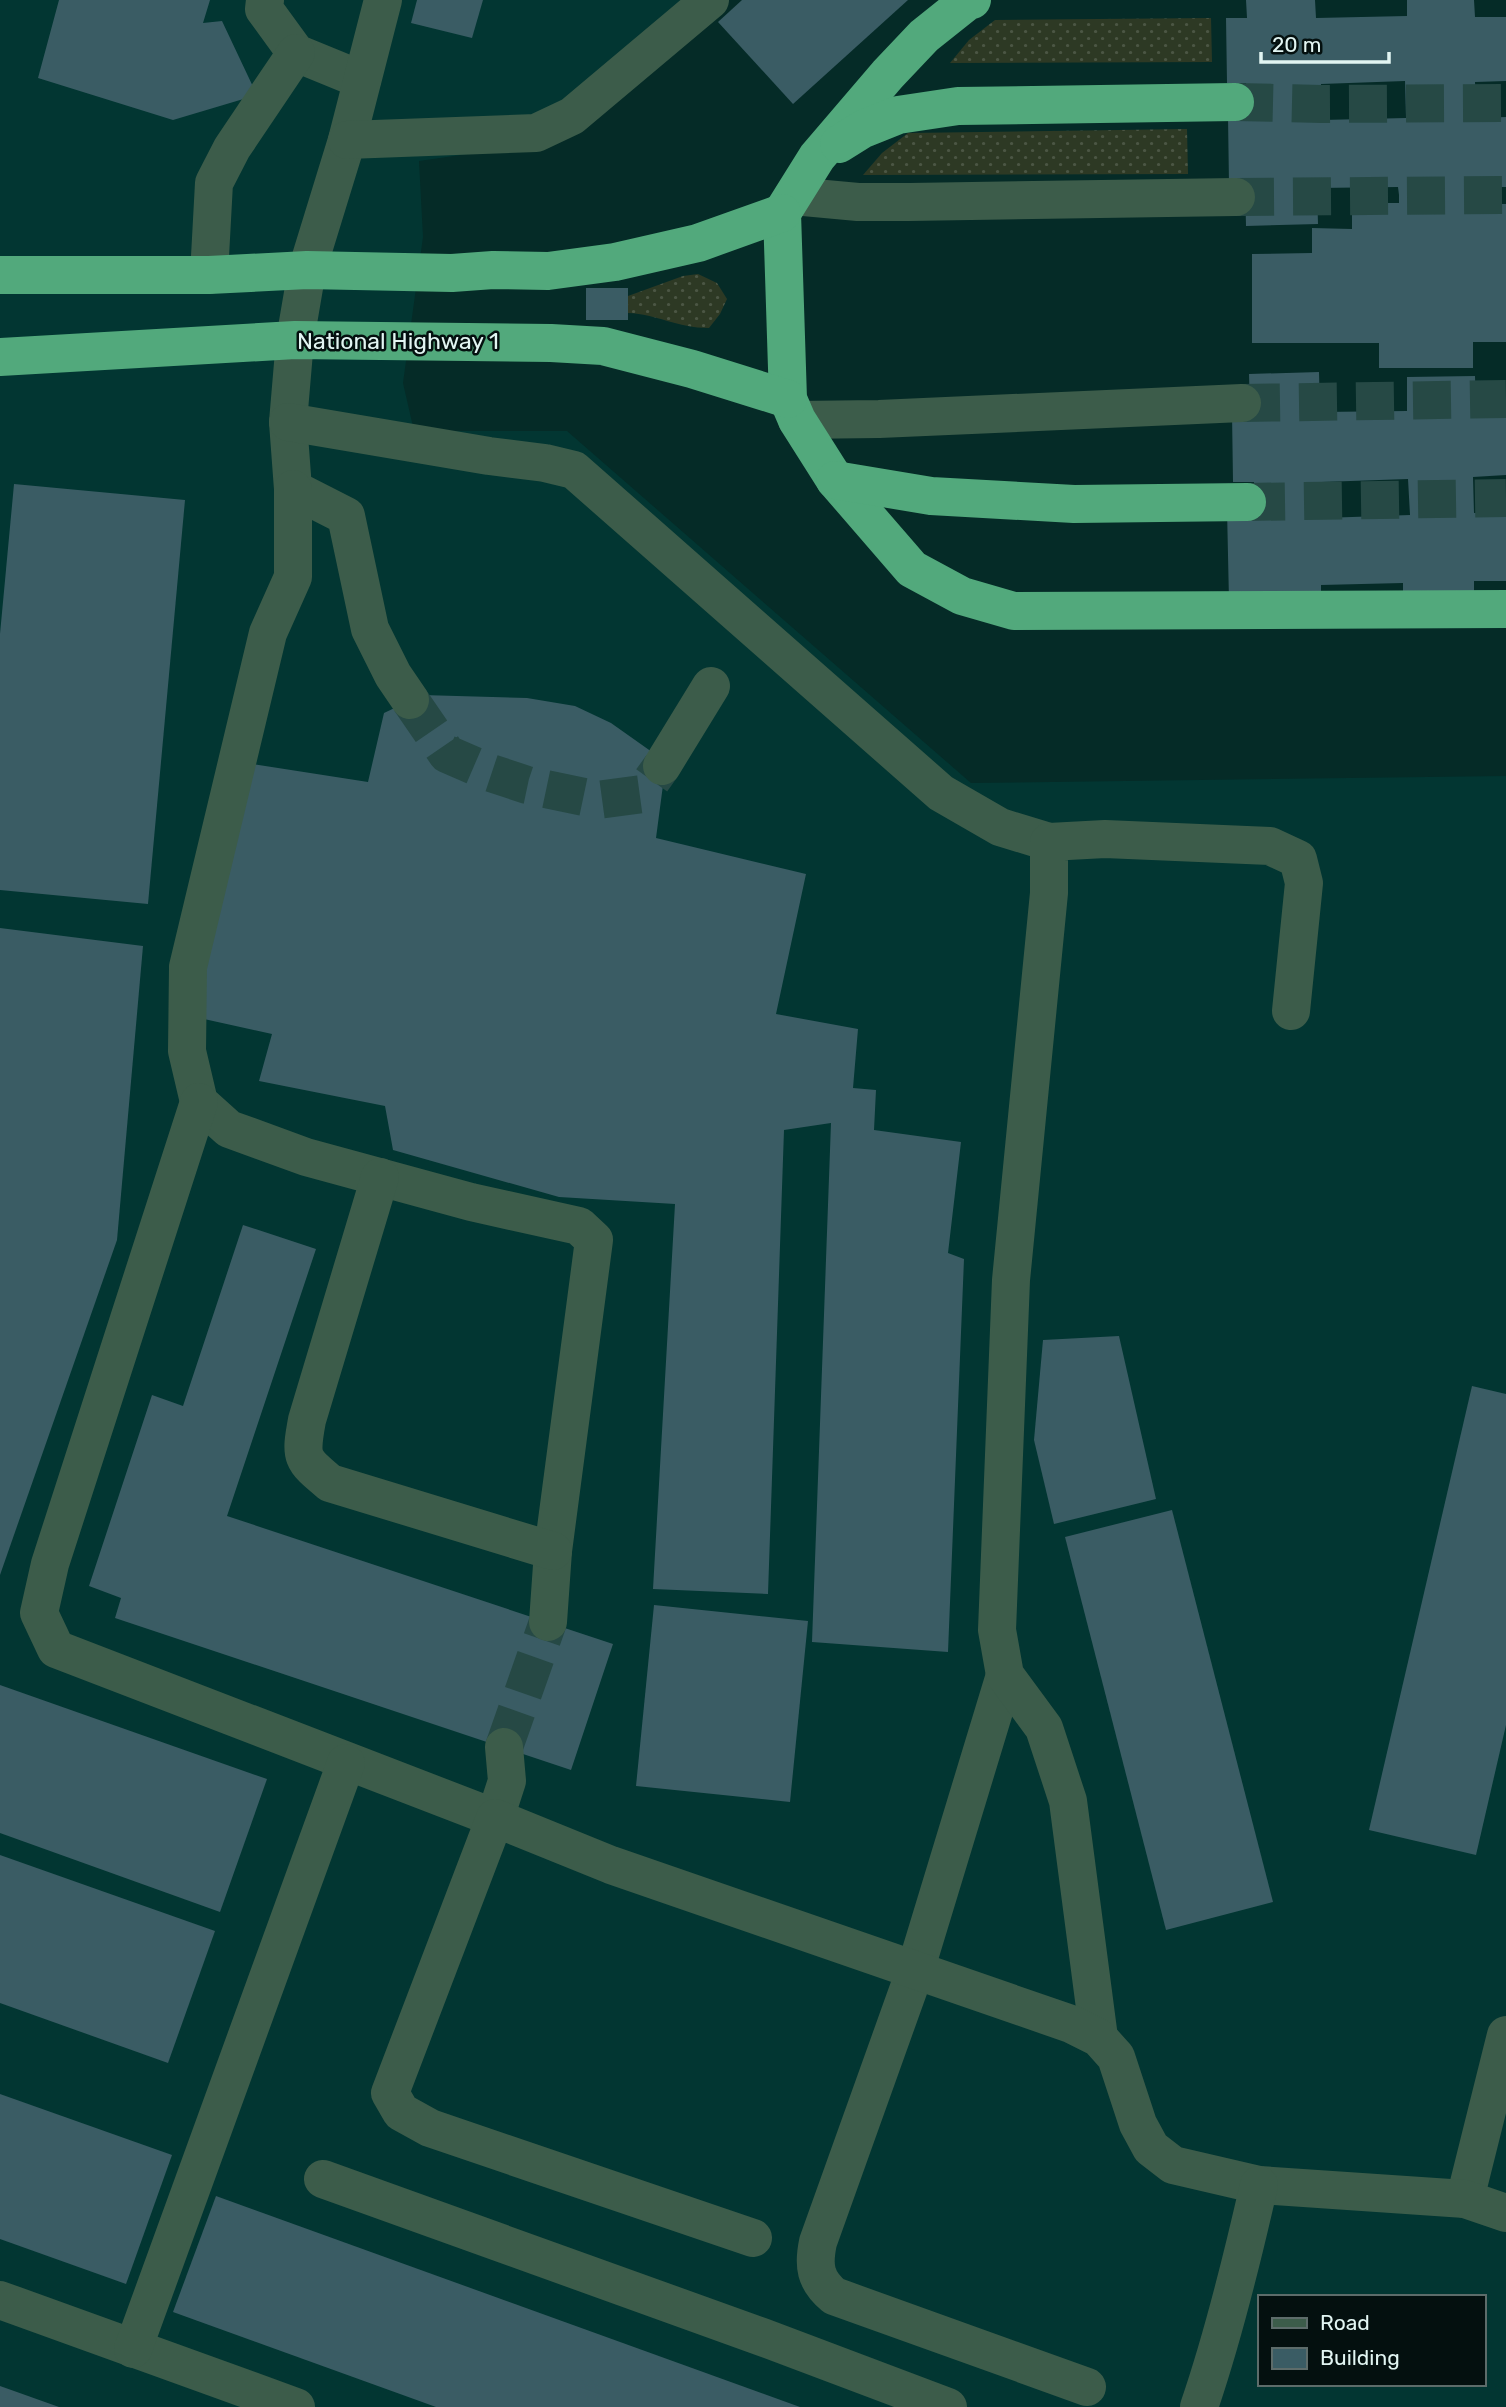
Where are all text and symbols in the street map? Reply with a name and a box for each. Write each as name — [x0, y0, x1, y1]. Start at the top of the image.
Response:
scale bar — [1261, 21, 1389, 65]
text: 20 m — [1272, 32, 1321, 57]
street label: National Highway 1 — [297, 327, 499, 355]
legend — [1258, 2295, 1485, 2386]
text: Road — [1320, 2310, 1370, 2335]
text: Building — [1320, 2345, 1400, 2370]

